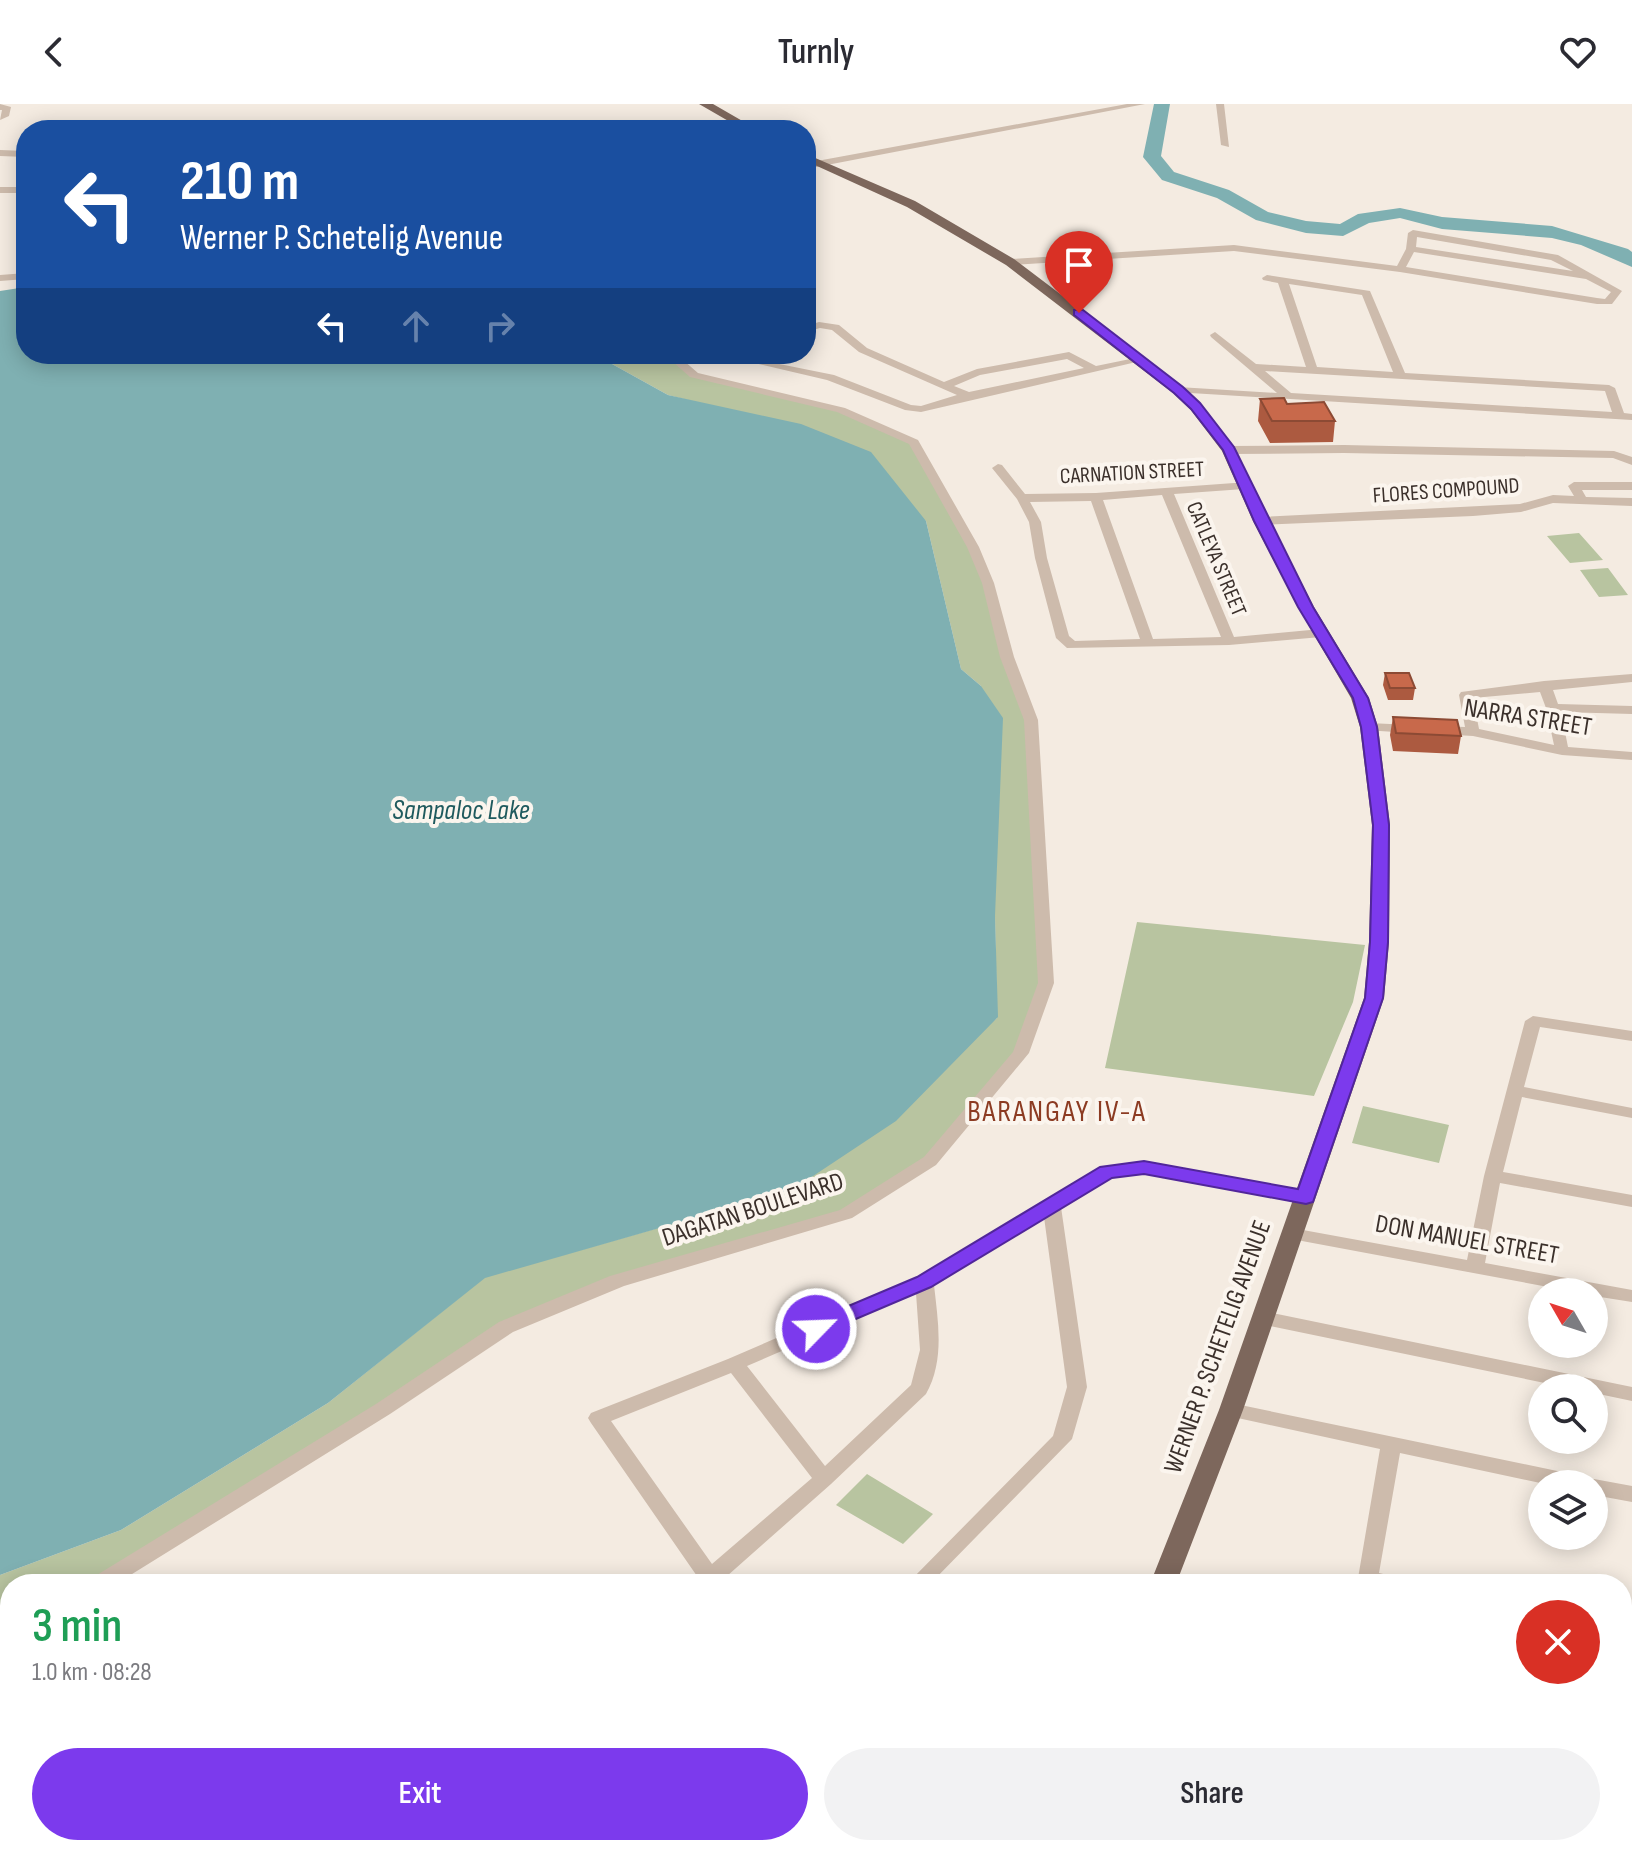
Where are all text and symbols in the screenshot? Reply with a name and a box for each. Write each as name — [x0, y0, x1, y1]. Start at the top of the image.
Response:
icon: back — [32, 30, 76, 74]
icon: heart — [1556, 30, 1600, 74]
text: Turnly — [778, 31, 854, 74]
text: 210 m — [180, 149, 299, 216]
icon: left — [48, 152, 152, 256]
text: Werner P. Schetelig Avenue — [180, 217, 503, 260]
pin — [1045, 231, 1113, 313]
icon: arrive — [1057, 243, 1101, 287]
icon: left — [310, 304, 354, 348]
icon: ahead — [394, 304, 438, 348]
icon: right — [478, 304, 522, 348]
street label: CARNATION STREET — [1059, 456, 1205, 490]
street label: FLORES COMPOUND — [1372, 472, 1520, 510]
street label: CATLEYA STREET — [1180, 498, 1252, 620]
street label: NARRA STREET — [1462, 693, 1594, 743]
water label: Sampaloc Lake — [392, 794, 530, 827]
district label: BARANGAY IV-A — [967, 1094, 1147, 1130]
street label: DAGATAN BOULEVARD — [658, 1166, 848, 1254]
street label: DON MANUEL STREET — [1373, 1209, 1561, 1271]
street label: WERNER P. SCHETELIG AVENUE — [1158, 1216, 1278, 1478]
north arrow — [1528, 1278, 1608, 1358]
map controls — [1528, 1278, 1608, 1550]
position arrow — [774, 1287, 858, 1371]
button: search — [1528, 1374, 1608, 1454]
button: layers — [1528, 1470, 1608, 1550]
text: 3 min — [32, 1598, 122, 1655]
button: close — [1516, 1600, 1600, 1684]
text: 1.0 km · 08:28 — [32, 1657, 152, 1688]
button: Exit — [32, 1748, 808, 1840]
button: Share — [824, 1748, 1600, 1840]

